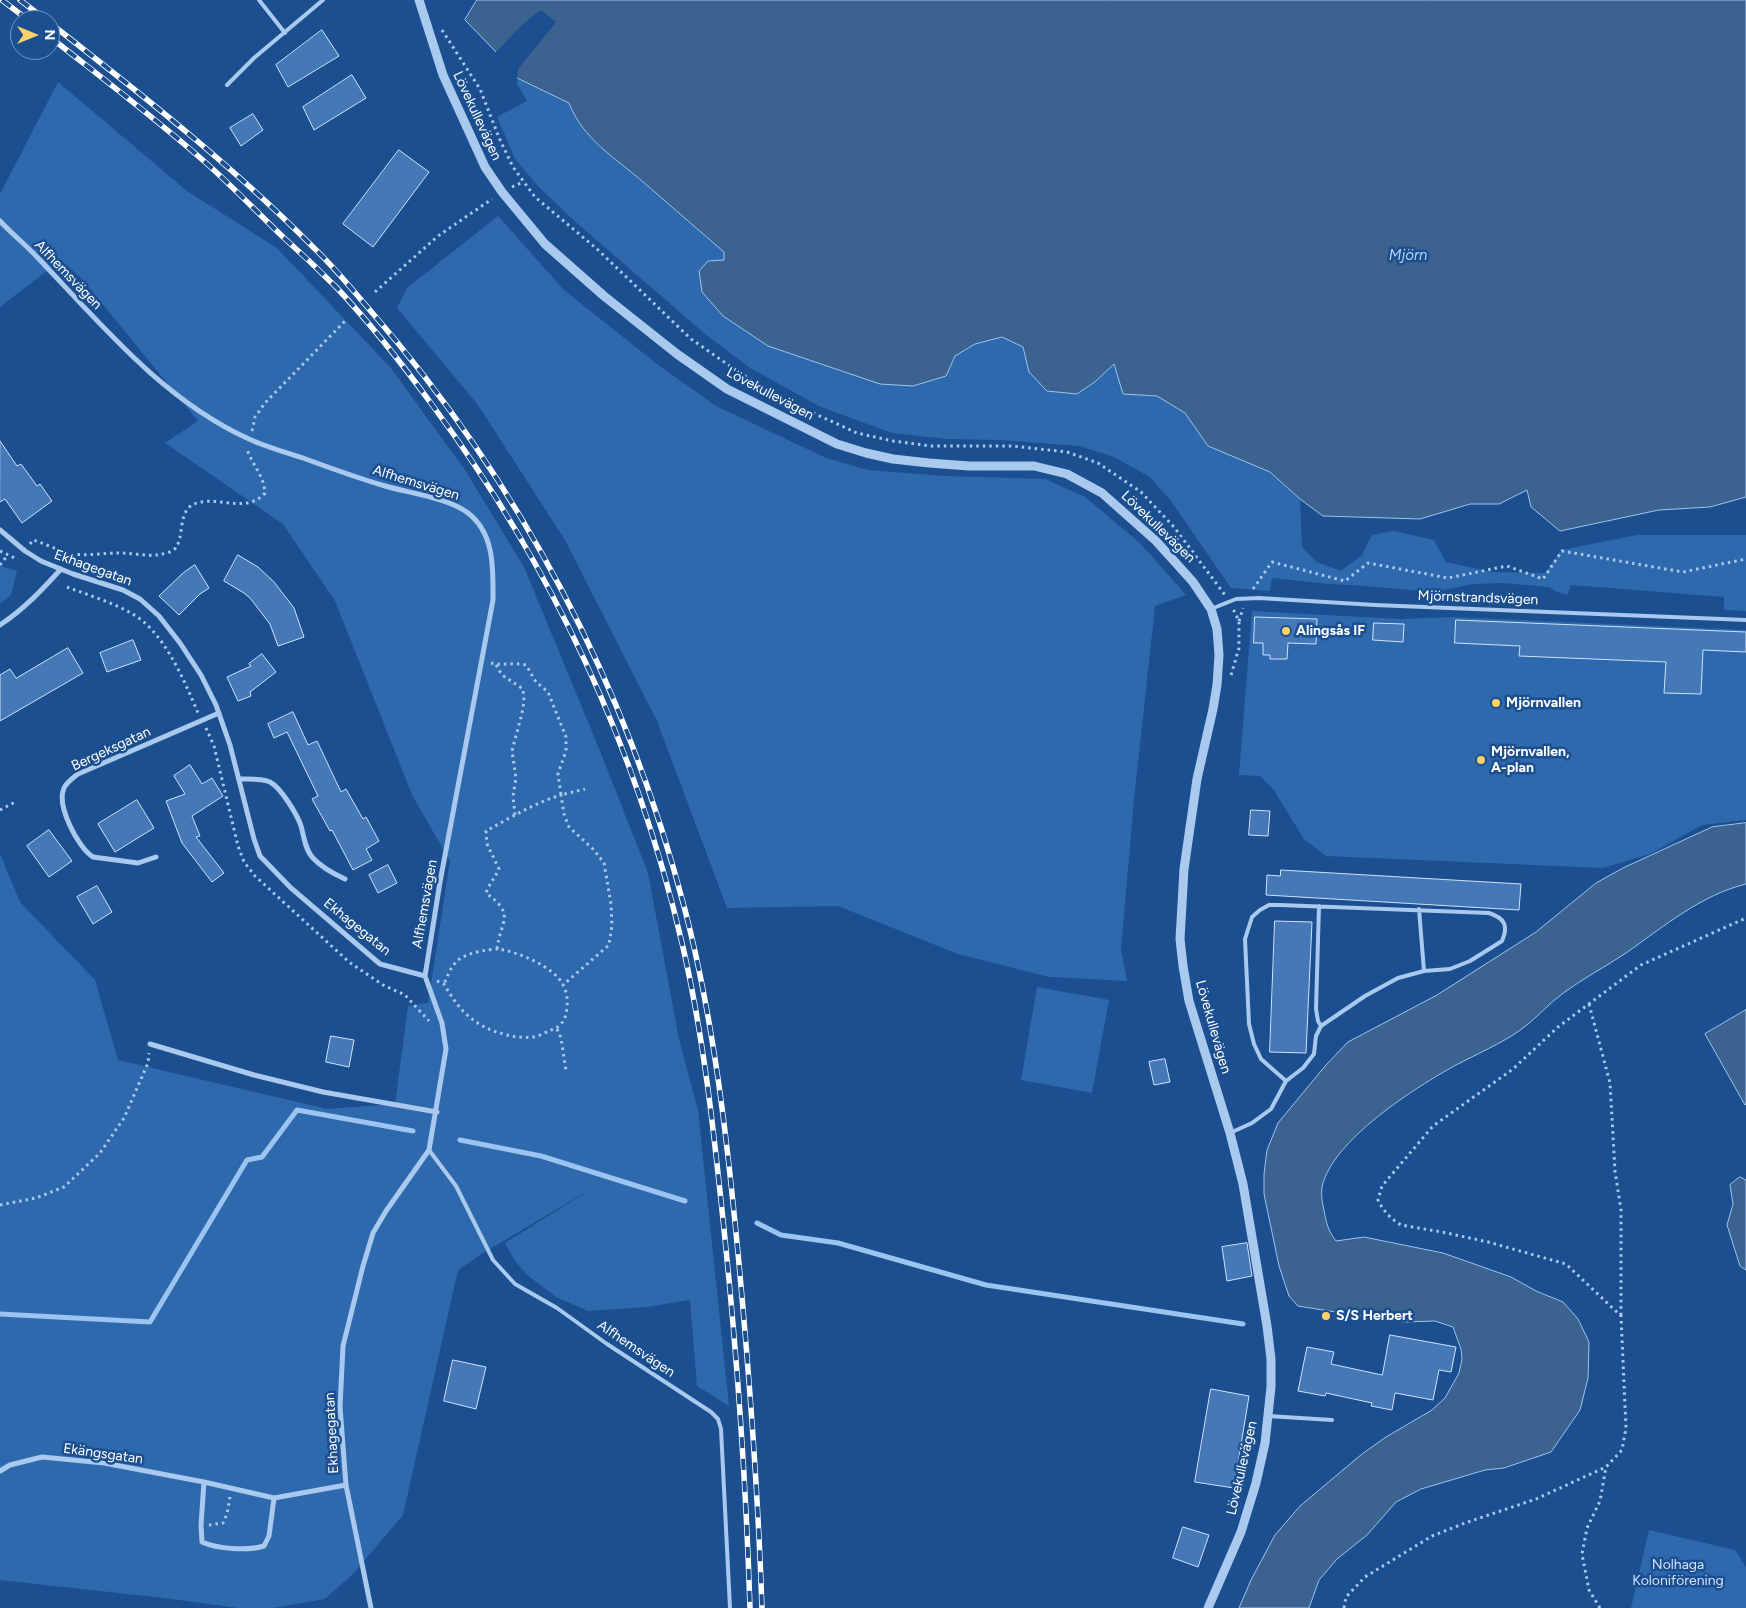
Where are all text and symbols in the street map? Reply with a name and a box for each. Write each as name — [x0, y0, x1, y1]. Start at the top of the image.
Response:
north arrow — [10, 10, 60, 60]
text: N — [41, 30, 58, 40]
street label: Lövekullevägen — [449, 69, 505, 163]
street label: Alfhemsvägen — [31, 237, 105, 313]
water label: Mjörn — [1389, 247, 1427, 265]
street label: Lövekullevägen — [724, 364, 816, 424]
street label: Alfhemsvägen — [371, 462, 461, 504]
street label: Lövekullevägen — [1118, 488, 1198, 566]
street label: Ekhagegatan — [52, 546, 134, 590]
street label: Mjörnstrandsvägen — [1417, 588, 1539, 608]
place label: Alingsås IF — [1296, 623, 1365, 639]
marker: Alingsås IF — [1280, 625, 1292, 637]
place label: Mjörnvallen — [1506, 695, 1581, 711]
marker: Mjörnvallen — [1490, 697, 1502, 709]
street label: Bergeksgatan — [69, 723, 153, 775]
place label: Mjörnvallen, A-plan — [1491, 744, 1569, 776]
marker: Mjörnvallen, A-plan — [1475, 754, 1487, 766]
street label: Alfhemsvägen — [409, 858, 441, 950]
street label: Ekhagegatan — [320, 895, 394, 959]
street label: Lövekullevägen — [1192, 978, 1234, 1076]
place label: S/S Herbert — [1336, 1308, 1413, 1324]
marker: S/S Herbert — [1320, 1310, 1332, 1322]
street label: Alfhemsvägen — [594, 1317, 678, 1381]
street label: Ekhagegatan — [321, 1392, 343, 1474]
street label: Lövekullevägen — [1223, 1419, 1261, 1517]
street label: Ekängsgatan — [62, 1440, 144, 1468]
park label: Nolhaga Koloniförening — [1632, 1557, 1724, 1590]

